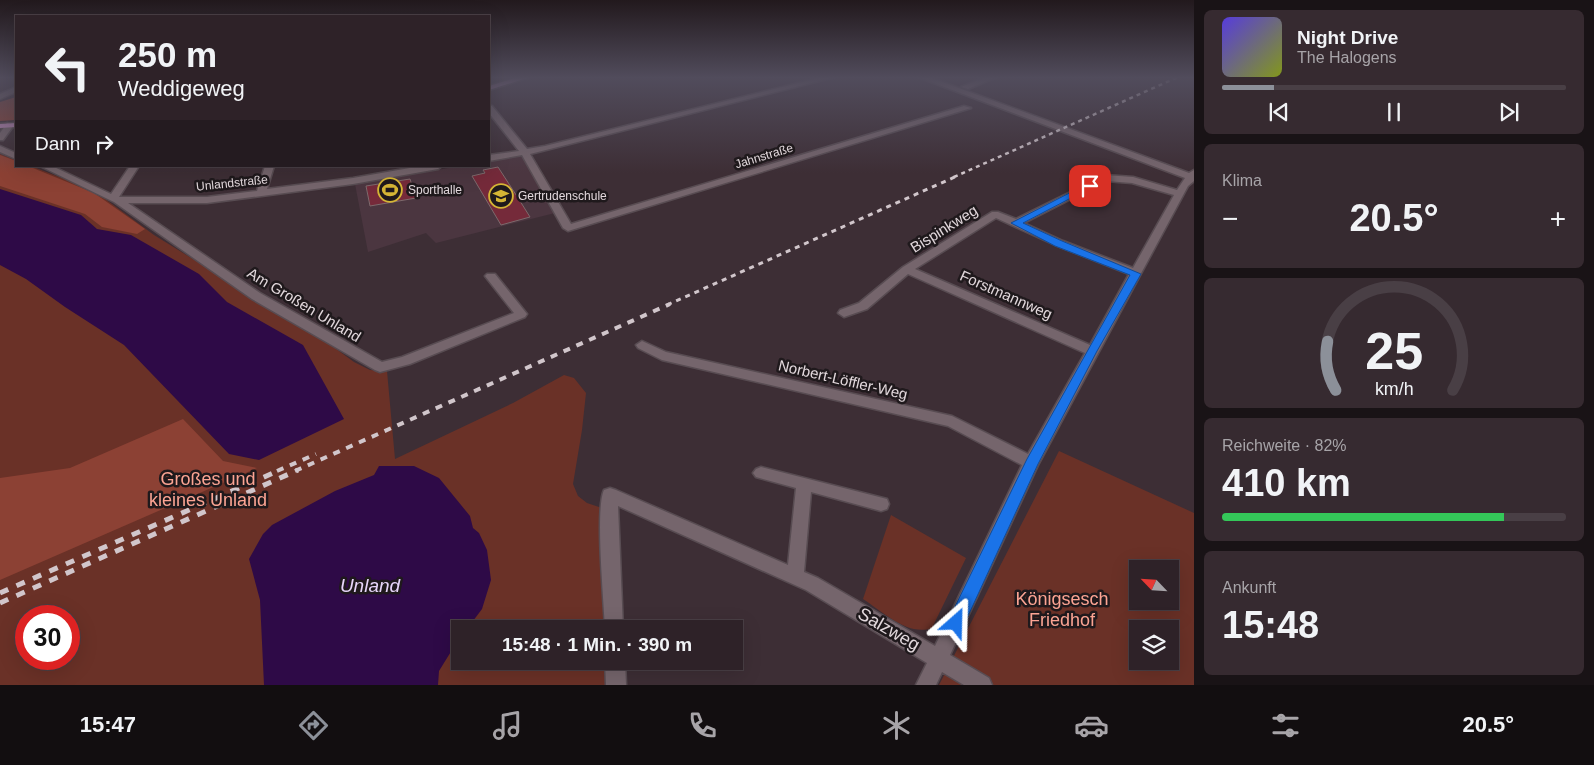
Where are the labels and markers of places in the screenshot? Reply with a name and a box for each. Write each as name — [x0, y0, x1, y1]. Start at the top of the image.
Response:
pin — [1069, 165, 1111, 207]
sports icon: Sporthalle — [377, 177, 403, 203]
place label: Sporthalle — [408, 183, 462, 197]
school or university icon: Gertrudenschule — [488, 183, 514, 209]
place label: Gertrudenschule — [518, 189, 607, 203]

